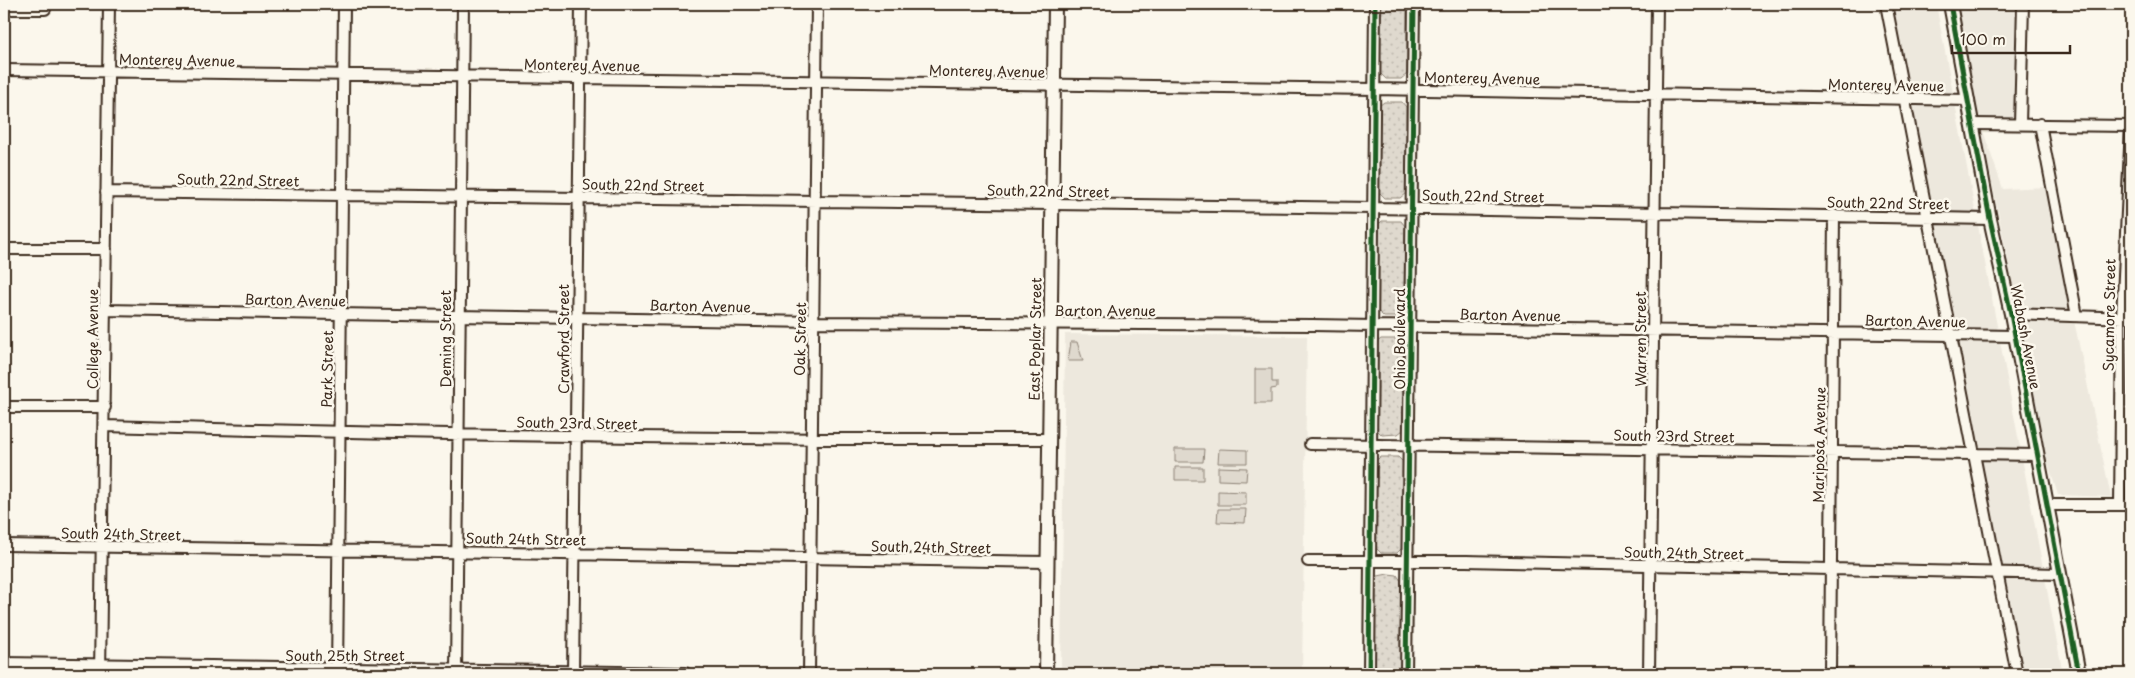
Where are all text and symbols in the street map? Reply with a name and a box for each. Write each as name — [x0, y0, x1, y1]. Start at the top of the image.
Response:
scale bar — [1952, 22, 2070, 54]
text: 100 m — [1960, 27, 2006, 50]
street label: Monterey Avenue — [119, 48, 236, 72]
street label: Monterey Avenue — [524, 53, 641, 77]
street label: Monterey Avenue — [929, 59, 1046, 83]
street label: Monterey Avenue — [1424, 66, 1541, 90]
street label: Monterey Avenue — [1828, 73, 1945, 97]
street label: South 22nd Street — [177, 168, 300, 192]
street label: South 22nd Street — [582, 173, 705, 197]
street label: South 22nd Street — [987, 179, 1110, 203]
street label: South 22nd Street — [1422, 184, 1545, 208]
street label: South 22nd Street — [1827, 191, 1950, 215]
street label: Sycamore Street — [2098, 258, 2120, 372]
street label: East Poplar Street — [1023, 277, 1047, 401]
street label: Wabash Avenue — [2006, 283, 2047, 392]
street label: Crawford Street — [553, 284, 574, 394]
street label: Ohio Boulevard — [1389, 288, 1410, 390]
street label: College Avenue — [82, 289, 103, 389]
street label: Barton Avenue — [244, 289, 346, 311]
street label: Deming Street — [435, 290, 456, 388]
street label: Warren Street — [1630, 291, 1651, 387]
street label: Barton Avenue — [649, 295, 751, 317]
street label: Barton Avenue — [1054, 300, 1156, 321]
street label: Oak Street — [789, 302, 811, 376]
street label: Barton Avenue — [1459, 304, 1561, 326]
street label: Barton Avenue — [1864, 310, 1966, 332]
street label: Park Street — [316, 330, 338, 408]
street label: Mariposa Avenue — [1807, 387, 1831, 503]
street label: South 23rd Street — [516, 411, 638, 435]
street label: South 23rd Street — [1613, 424, 1735, 448]
street label: South 24th Street — [61, 522, 182, 546]
street label: South 24th Street — [466, 527, 587, 551]
street label: South 24th Street — [871, 535, 992, 559]
street label: South 24th Street — [1624, 541, 1745, 565]
street label: South 25th Street — [285, 645, 405, 666]

